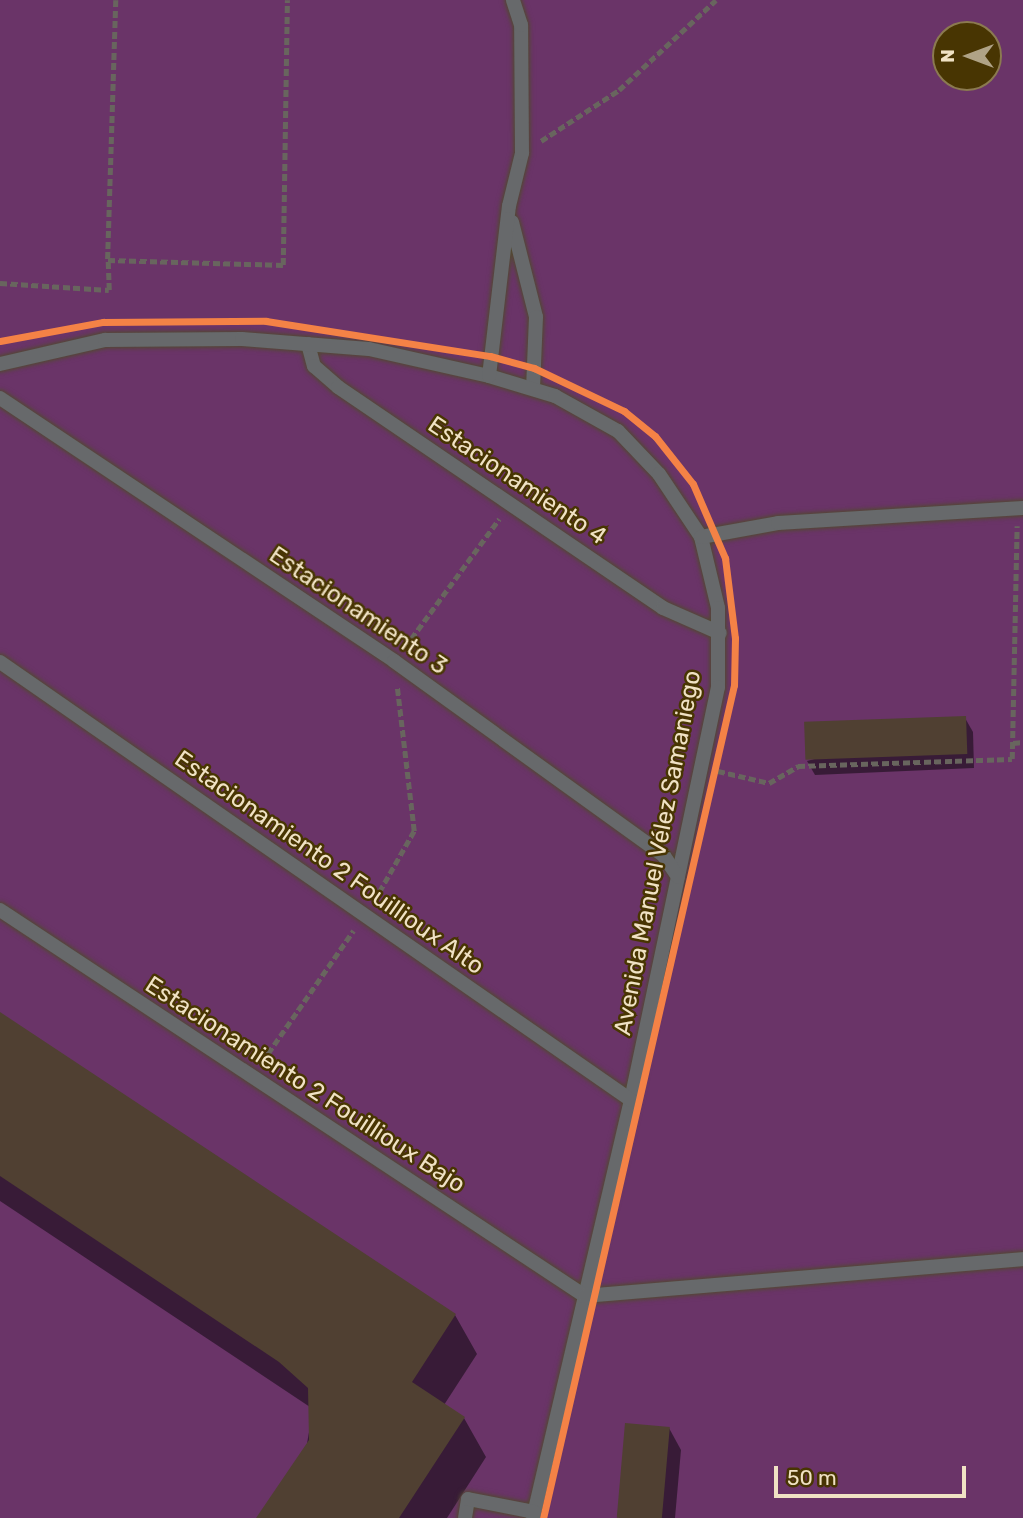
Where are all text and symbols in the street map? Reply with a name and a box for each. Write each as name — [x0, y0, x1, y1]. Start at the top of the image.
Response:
north arrow — [932, 21, 1002, 91]
text: N — [936, 49, 959, 63]
street label: Estacionamiento 4 — [422, 411, 612, 551]
street label: Estacionamiento 3 — [264, 541, 452, 681]
street label: Avenida Manuel Vélez Samaniego — [608, 668, 708, 1038]
street label: Estacionamiento 2 Fouillioux Alto — [169, 745, 489, 981]
street label: Estacionamiento 2 Fouillioux Bajo — [140, 971, 470, 1199]
scale bar — [778, 1452, 970, 1496]
text: 50 m — [787, 1465, 837, 1490]

